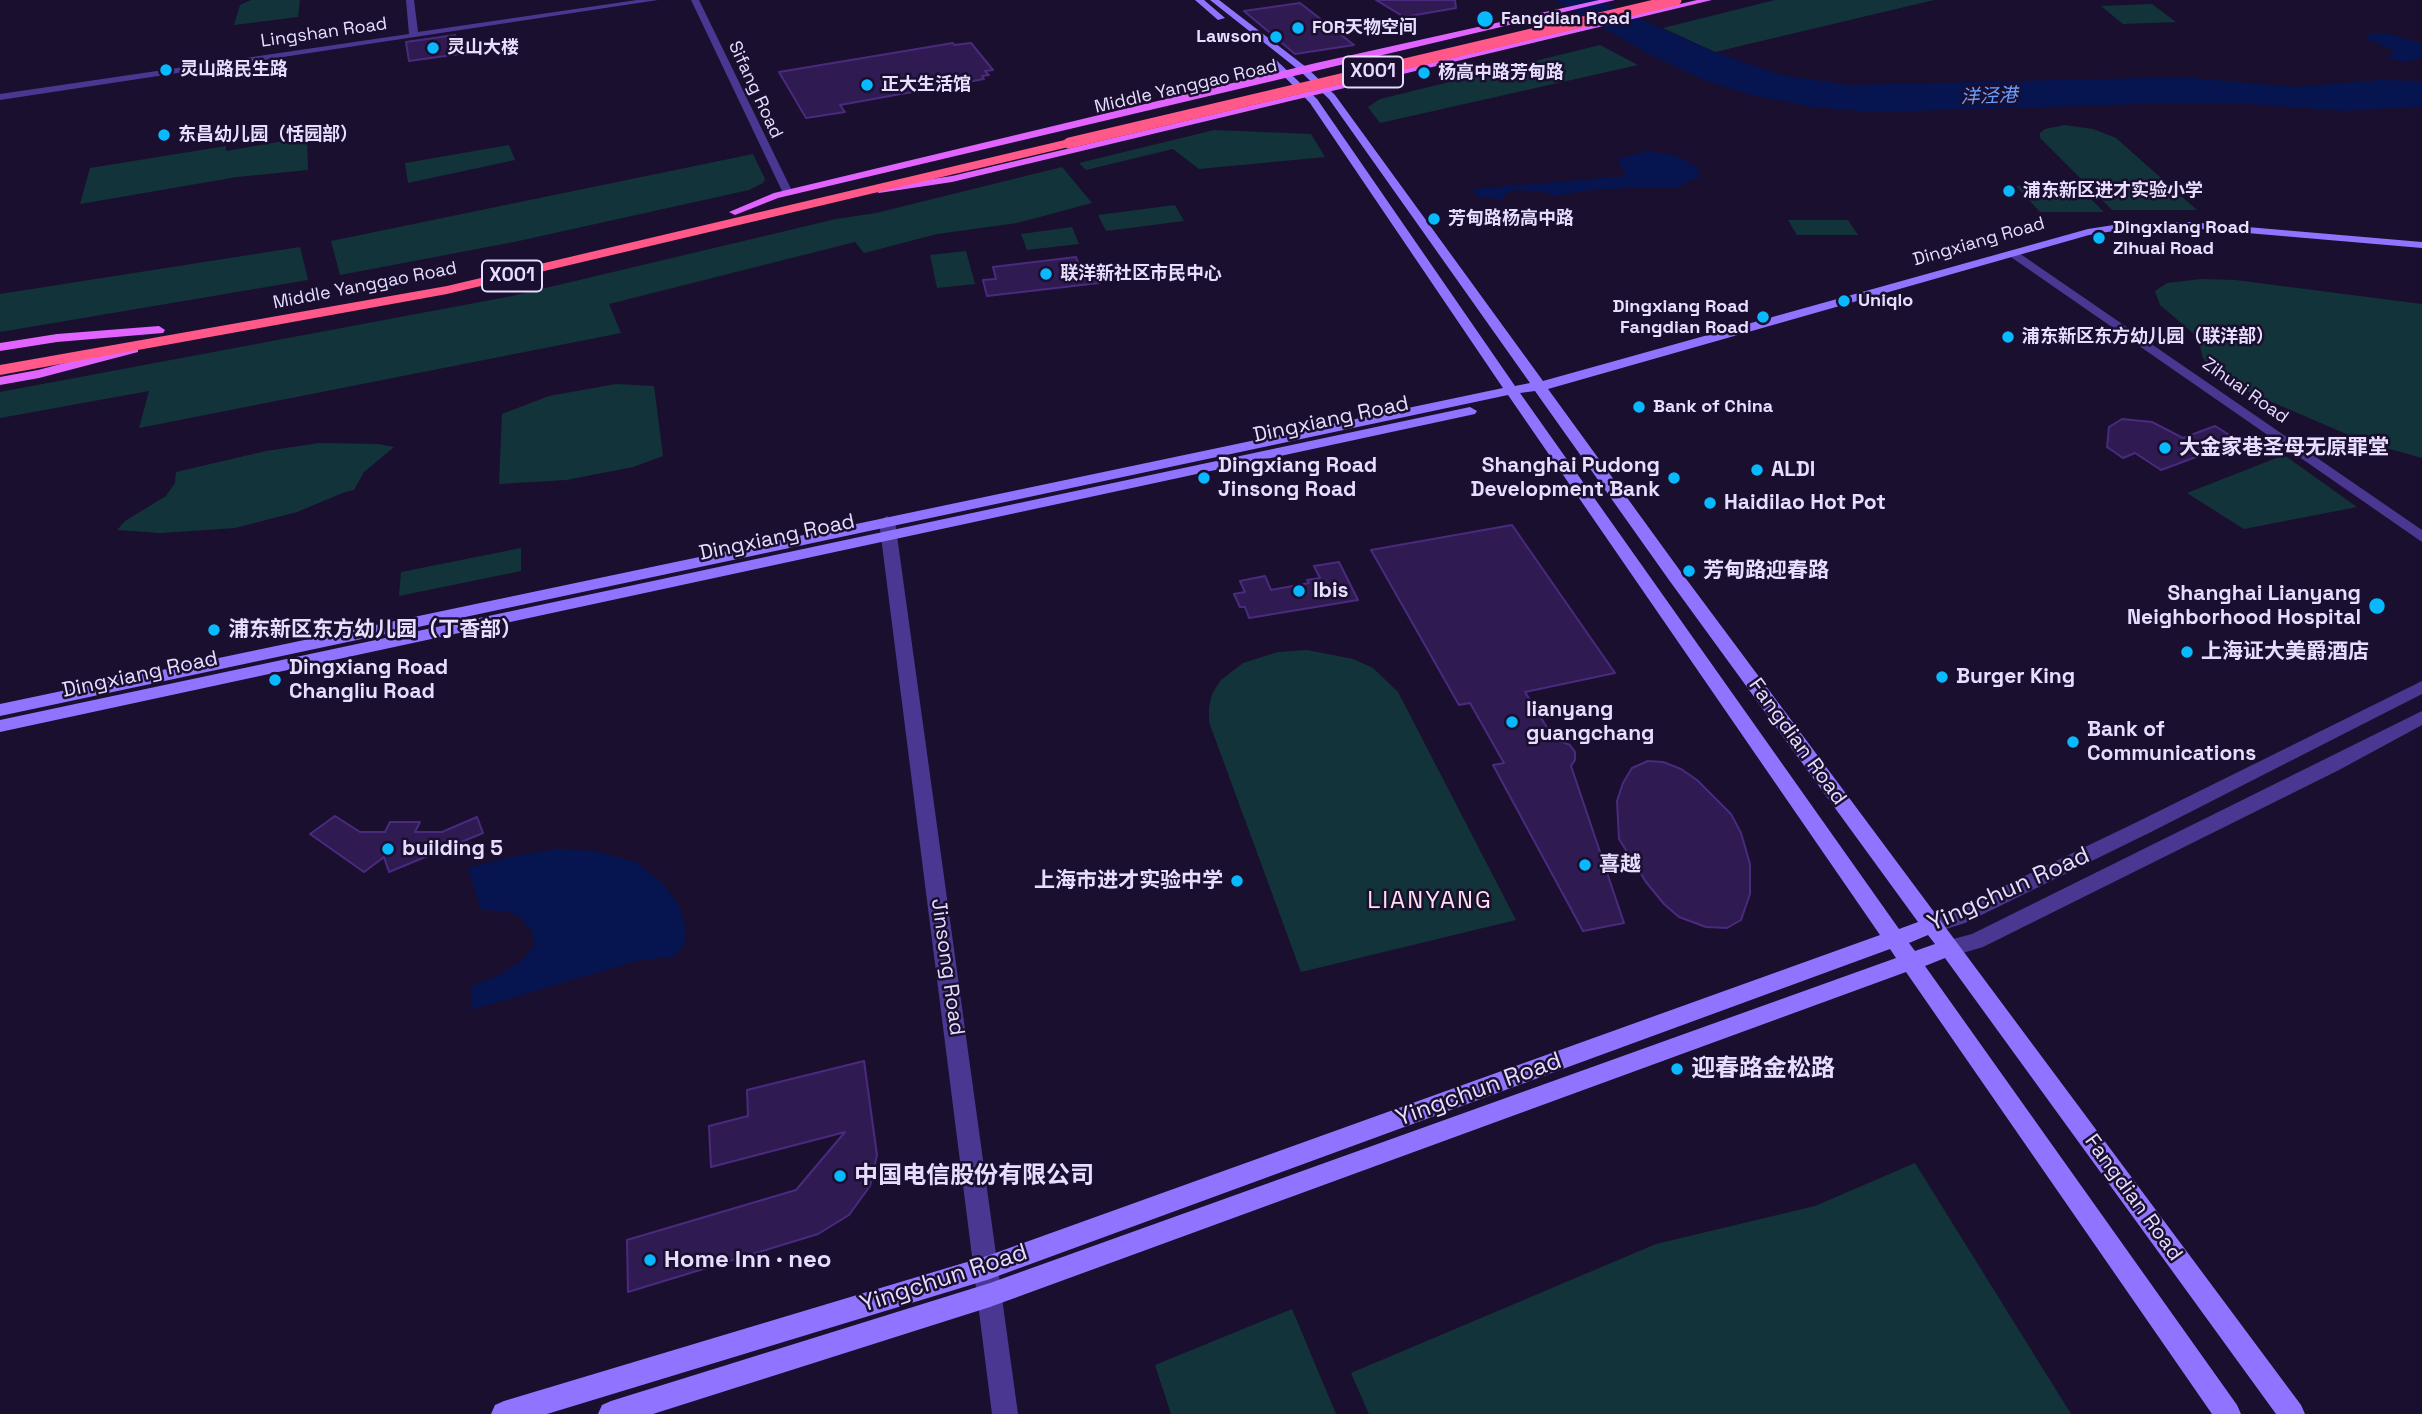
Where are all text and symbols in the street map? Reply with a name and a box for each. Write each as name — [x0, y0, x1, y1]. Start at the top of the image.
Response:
place label: Fangdian Road — [1501, 8, 1630, 30]
marker: Fangdian Road — [1475, 9, 1495, 29]
street label: Lingshan Road — [259, 13, 389, 53]
place label: FOR天物空间 — [1312, 17, 1417, 39]
marker: FOR天物空间 — [1290, 20, 1306, 36]
place label: Lawson — [1196, 26, 1262, 48]
marker: Lawson — [1268, 29, 1284, 45]
place label: 灵山大楼 — [447, 37, 519, 59]
street label: Sifang Road — [723, 38, 787, 142]
marker: 灵山大楼 — [425, 40, 441, 56]
street label: Middle Yanggao Road — [1093, 55, 1279, 119]
road number: X001 — [1343, 57, 1403, 88]
place label: 灵山路民生路 — [180, 59, 288, 81]
marker: 灵山路民生路 — [158, 62, 174, 78]
place label: 杨高中路芳甸路 — [1438, 62, 1564, 84]
marker: 杨高中路芳甸路 — [1416, 65, 1432, 81]
place label: 正大生活馆 — [881, 74, 971, 96]
marker: 正大生活馆 — [859, 77, 875, 93]
water label: 洋泾港 — [1960, 85, 2018, 109]
place label: 东昌幼儿园（恬园部） — [178, 124, 358, 146]
marker: 东昌幼儿园（恬园部） — [156, 127, 172, 143]
place label: 浦东新区进才实验小学 — [2023, 180, 2203, 202]
marker: 浦东新区进才实验小学 — [2001, 183, 2017, 199]
place label: 芳甸路杨高中路 — [1448, 208, 1574, 230]
marker: 芳甸路杨高中路 — [1426, 211, 1442, 227]
street label: Dingxiang Road — [1911, 213, 2047, 271]
place label: Dingxiang Road Zihuai Road — [2113, 217, 2249, 260]
marker: Dingxiang Road Zihuai Road — [2091, 230, 2107, 246]
street label: Middle Yanggao Road — [271, 258, 459, 314]
road number: X001 — [482, 260, 542, 292]
place label: 联洋新社区市民中心 — [1060, 263, 1222, 285]
marker: 联洋新社区市民中心 — [1038, 266, 1054, 282]
place label: Uniqlo — [1858, 290, 1913, 312]
marker: Uniqlo — [1836, 293, 1852, 309]
place label: Dingxiang Road Fangdian Road — [1613, 296, 1749, 338]
marker: Dingxiang Road Fangdian Road — [1755, 309, 1771, 325]
place label: 浦东新区东方幼儿园（联洋部） — [2022, 326, 2274, 348]
marker: 浦东新区东方幼儿园（联洋部） — [2000, 329, 2016, 345]
street label: Zihuai Road — [2198, 353, 2292, 429]
street label: Dingxiang Road — [1251, 391, 1411, 449]
place label: Bank of China — [1653, 396, 1773, 418]
marker: Bank of China — [1631, 399, 1647, 415]
place label: 大金家巷圣母无原罪堂 — [2179, 435, 2389, 461]
marker: 大金家巷圣母无原罪堂 — [2157, 440, 2173, 456]
place label: Dingxiang Road Jinsong Road — [1218, 453, 1377, 503]
place label: Shanghai Pudong Development Bank — [1471, 453, 1660, 503]
place label: ALDI — [1771, 457, 1815, 483]
marker: ALDI — [1749, 462, 1765, 478]
marker: Dingxiang Road Jinsong Road — [1196, 470, 1212, 486]
marker: Shanghai Pudong Development Bank — [1666, 470, 1682, 486]
place label: Haidilao Hot Pot — [1724, 490, 1886, 516]
marker: Haidilao Hot Pot — [1702, 495, 1718, 511]
street label: Dingxiang Road — [697, 509, 857, 567]
place label: 芳甸路迎春路 — [1703, 558, 1829, 584]
marker: 芳甸路迎春路 — [1681, 563, 1697, 579]
place label: Ibis — [1313, 578, 1349, 604]
place label: Shanghai Lianyang Neighborhood Hospital — [2127, 581, 2361, 631]
marker: Ibis — [1291, 583, 1307, 599]
marker: Shanghai Lianyang Neighborhood Hospital — [2367, 596, 2387, 616]
place label: 浦东新区东方幼儿园（丁香部） — [228, 617, 522, 643]
marker: 浦东新区东方幼儿园（丁香部） — [206, 622, 222, 638]
place label: 上海证大美爵酒店 — [2201, 639, 2369, 665]
marker: 上海证大美爵酒店 — [2179, 644, 2195, 660]
street label: Dingxiang Road — [60, 646, 220, 704]
place label: Dingxiang Road Changliu Road — [289, 655, 448, 705]
place label: Burger King — [1956, 664, 2075, 690]
marker: Burger King — [1934, 669, 1950, 685]
marker: Dingxiang Road Changliu Road — [267, 672, 283, 688]
street label: Fangdian Road — [1743, 674, 1851, 810]
place label: lianyang guangchang — [1526, 697, 1655, 747]
marker: lianyang guangchang — [1504, 714, 1520, 730]
place label: Bank of Communications — [2087, 717, 2256, 767]
marker: Bank of Communications — [2065, 734, 2081, 750]
place label: building 5 — [402, 836, 503, 862]
marker: building 5 — [380, 841, 396, 857]
street label: Yingchun Road — [1924, 841, 2094, 939]
place label: 喜越 — [1599, 852, 1641, 878]
marker: 喜越 — [1577, 857, 1593, 873]
place label: 上海市进才实验中学 — [1034, 868, 1223, 894]
marker: 上海市进才实验中学 — [1229, 873, 1245, 889]
district label: LIANYANG — [1368, 887, 1492, 915]
street label: Jinsong Road — [925, 897, 969, 1037]
street label: Yingchun Road — [1392, 1047, 1566, 1133]
place label: 迎春路金松路 — [1691, 1055, 1835, 1083]
marker: 迎春路金松路 — [1669, 1061, 1685, 1077]
street label: Fangdian Road — [2079, 1130, 2187, 1266]
place label: 中国电信股份有限公司 — [854, 1162, 1094, 1190]
marker: 中国电信股份有限公司 — [832, 1168, 848, 1184]
street label: Yingchun Road — [857, 1238, 1031, 1320]
place label: Home Inn · neo — [664, 1246, 832, 1274]
marker: Home Inn · neo — [642, 1252, 658, 1268]

